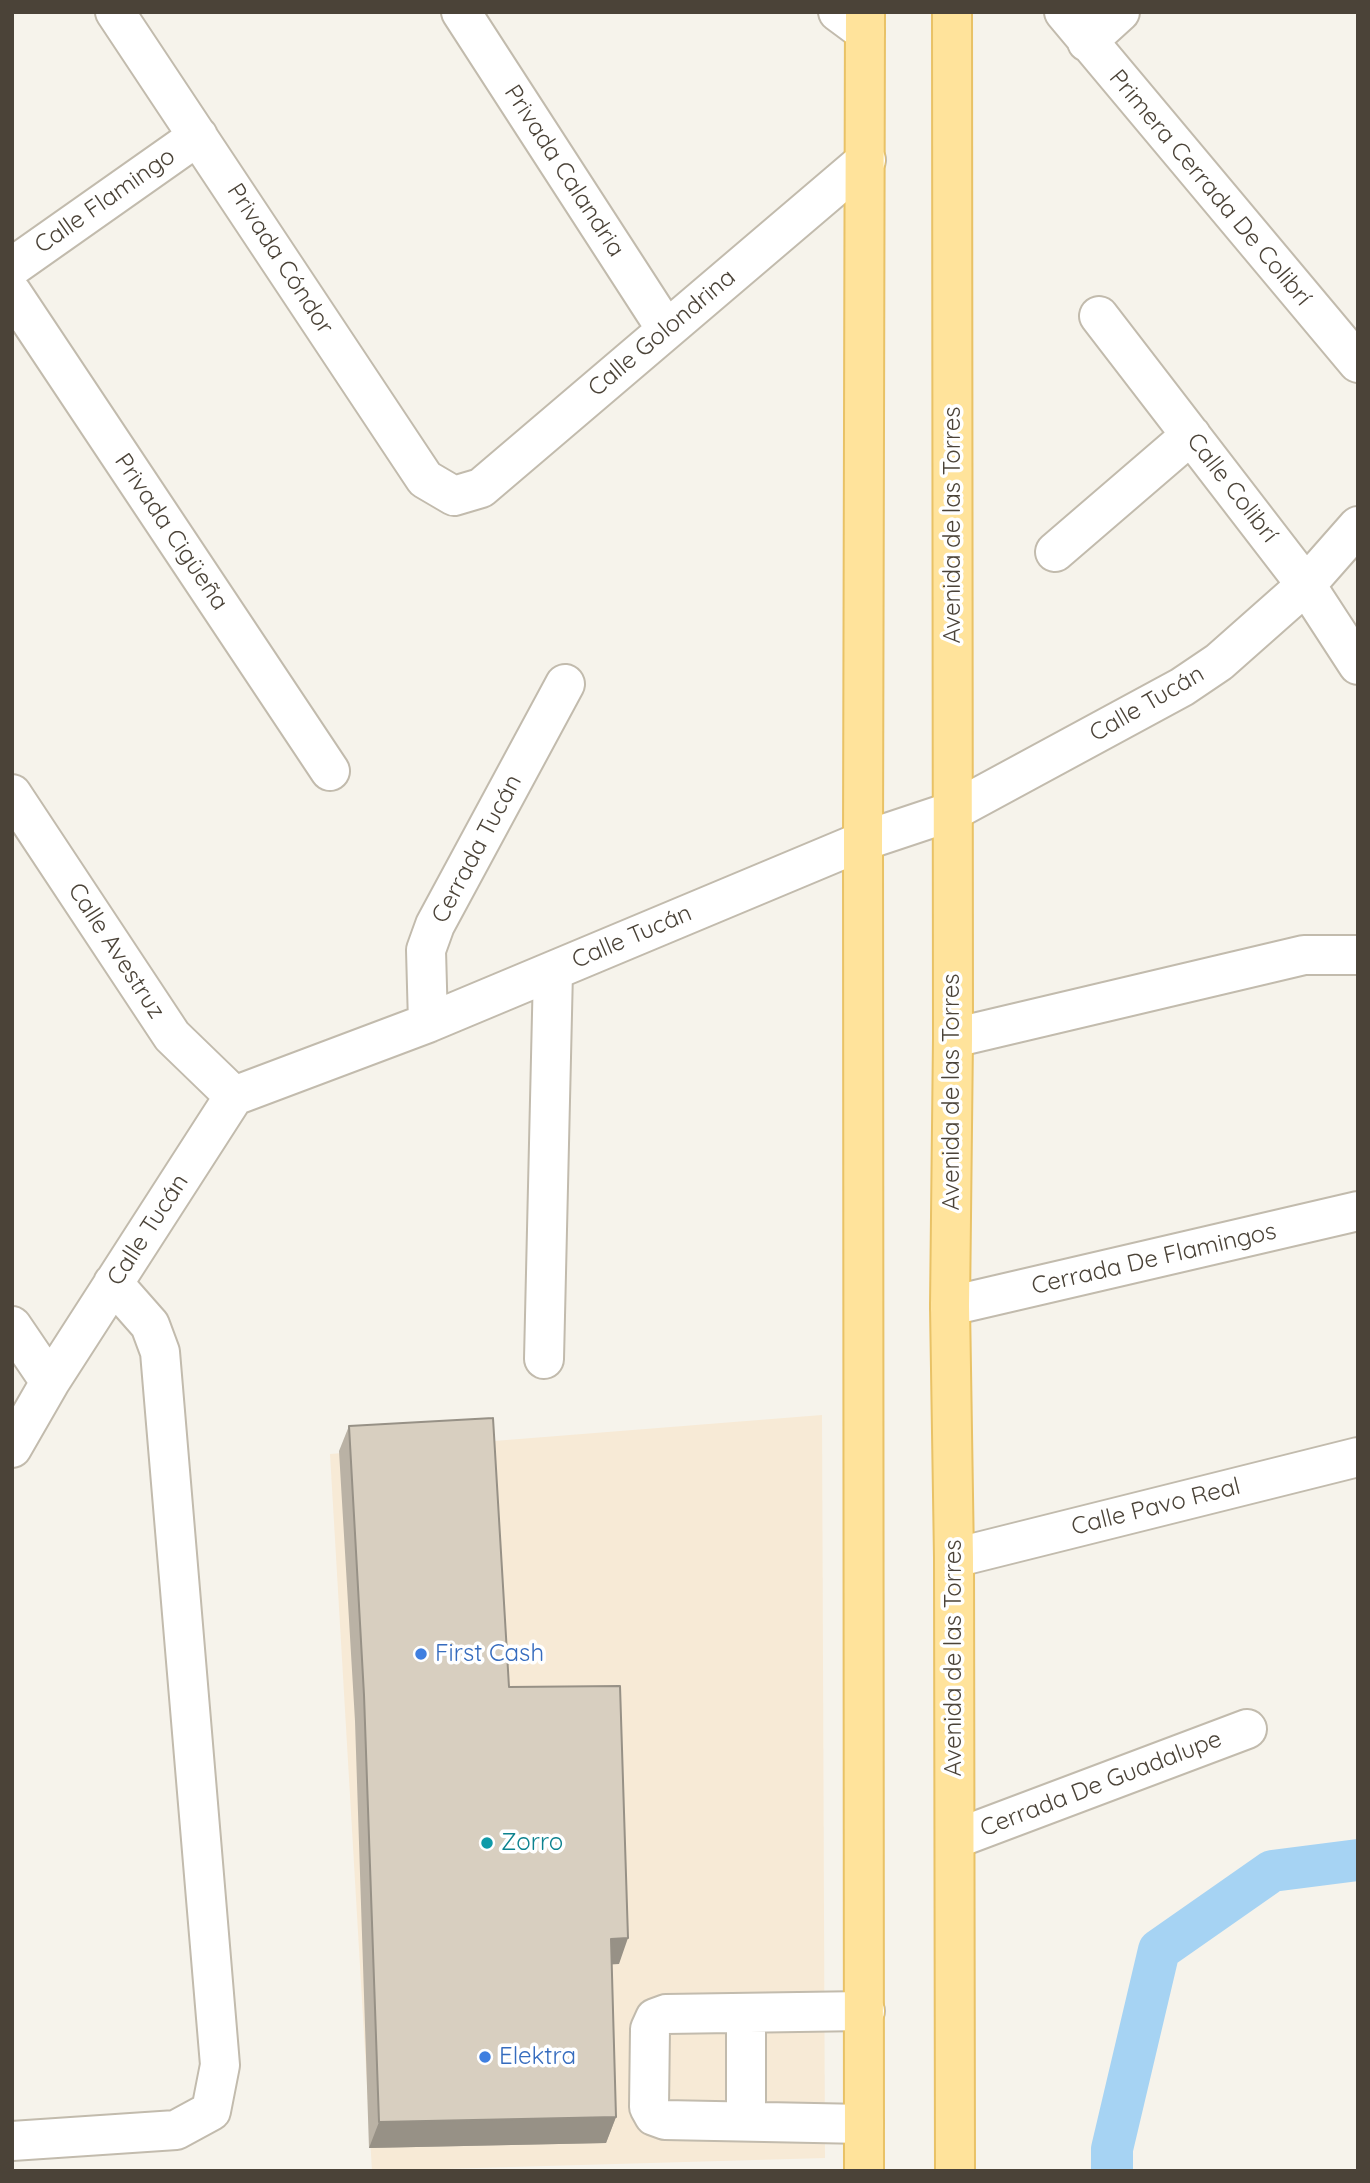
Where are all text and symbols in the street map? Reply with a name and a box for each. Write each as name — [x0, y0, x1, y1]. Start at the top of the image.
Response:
street label: Primera Cerrada De Colibrí — [1103, 64, 1317, 312]
street label: Privada Calandria — [498, 80, 630, 262]
street label: Calle Flamingo — [29, 142, 181, 260]
street label: Privada Cóndor — [221, 178, 339, 340]
street label: Calle Golondrina — [583, 263, 741, 403]
street label: Avenida de las Torres — [939, 406, 967, 644]
street label: Calle Colibrí — [1180, 428, 1284, 548]
street label: Privada Cigüeña — [108, 448, 234, 616]
street label: Calle Tucán — [1085, 660, 1209, 748]
street label: Cerrada Tucán — [426, 770, 528, 928]
street label: Calle Avestruz — [61, 878, 171, 1024]
street label: Calle Tucán — [568, 899, 696, 975]
street label: Avenida de las Torres — [938, 973, 966, 1211]
street label: Calle Tucán — [101, 1169, 195, 1291]
street label: Cerrada De Flamingos — [1029, 1217, 1279, 1301]
street label: Calle Pavo Real — [1069, 1472, 1243, 1542]
street label: Avenida de las Torres — [940, 1539, 968, 1777]
place label: First Cash — [435, 1640, 544, 1668]
marker: First Cash — [413, 1646, 429, 1662]
street label: Cerrada De Guadalupe — [976, 1725, 1226, 1843]
place label: Zorro — [501, 1829, 563, 1857]
marker: Zorro — [479, 1835, 495, 1851]
place label: Elektra — [499, 2043, 576, 2071]
marker: Elektra — [477, 2049, 493, 2065]

